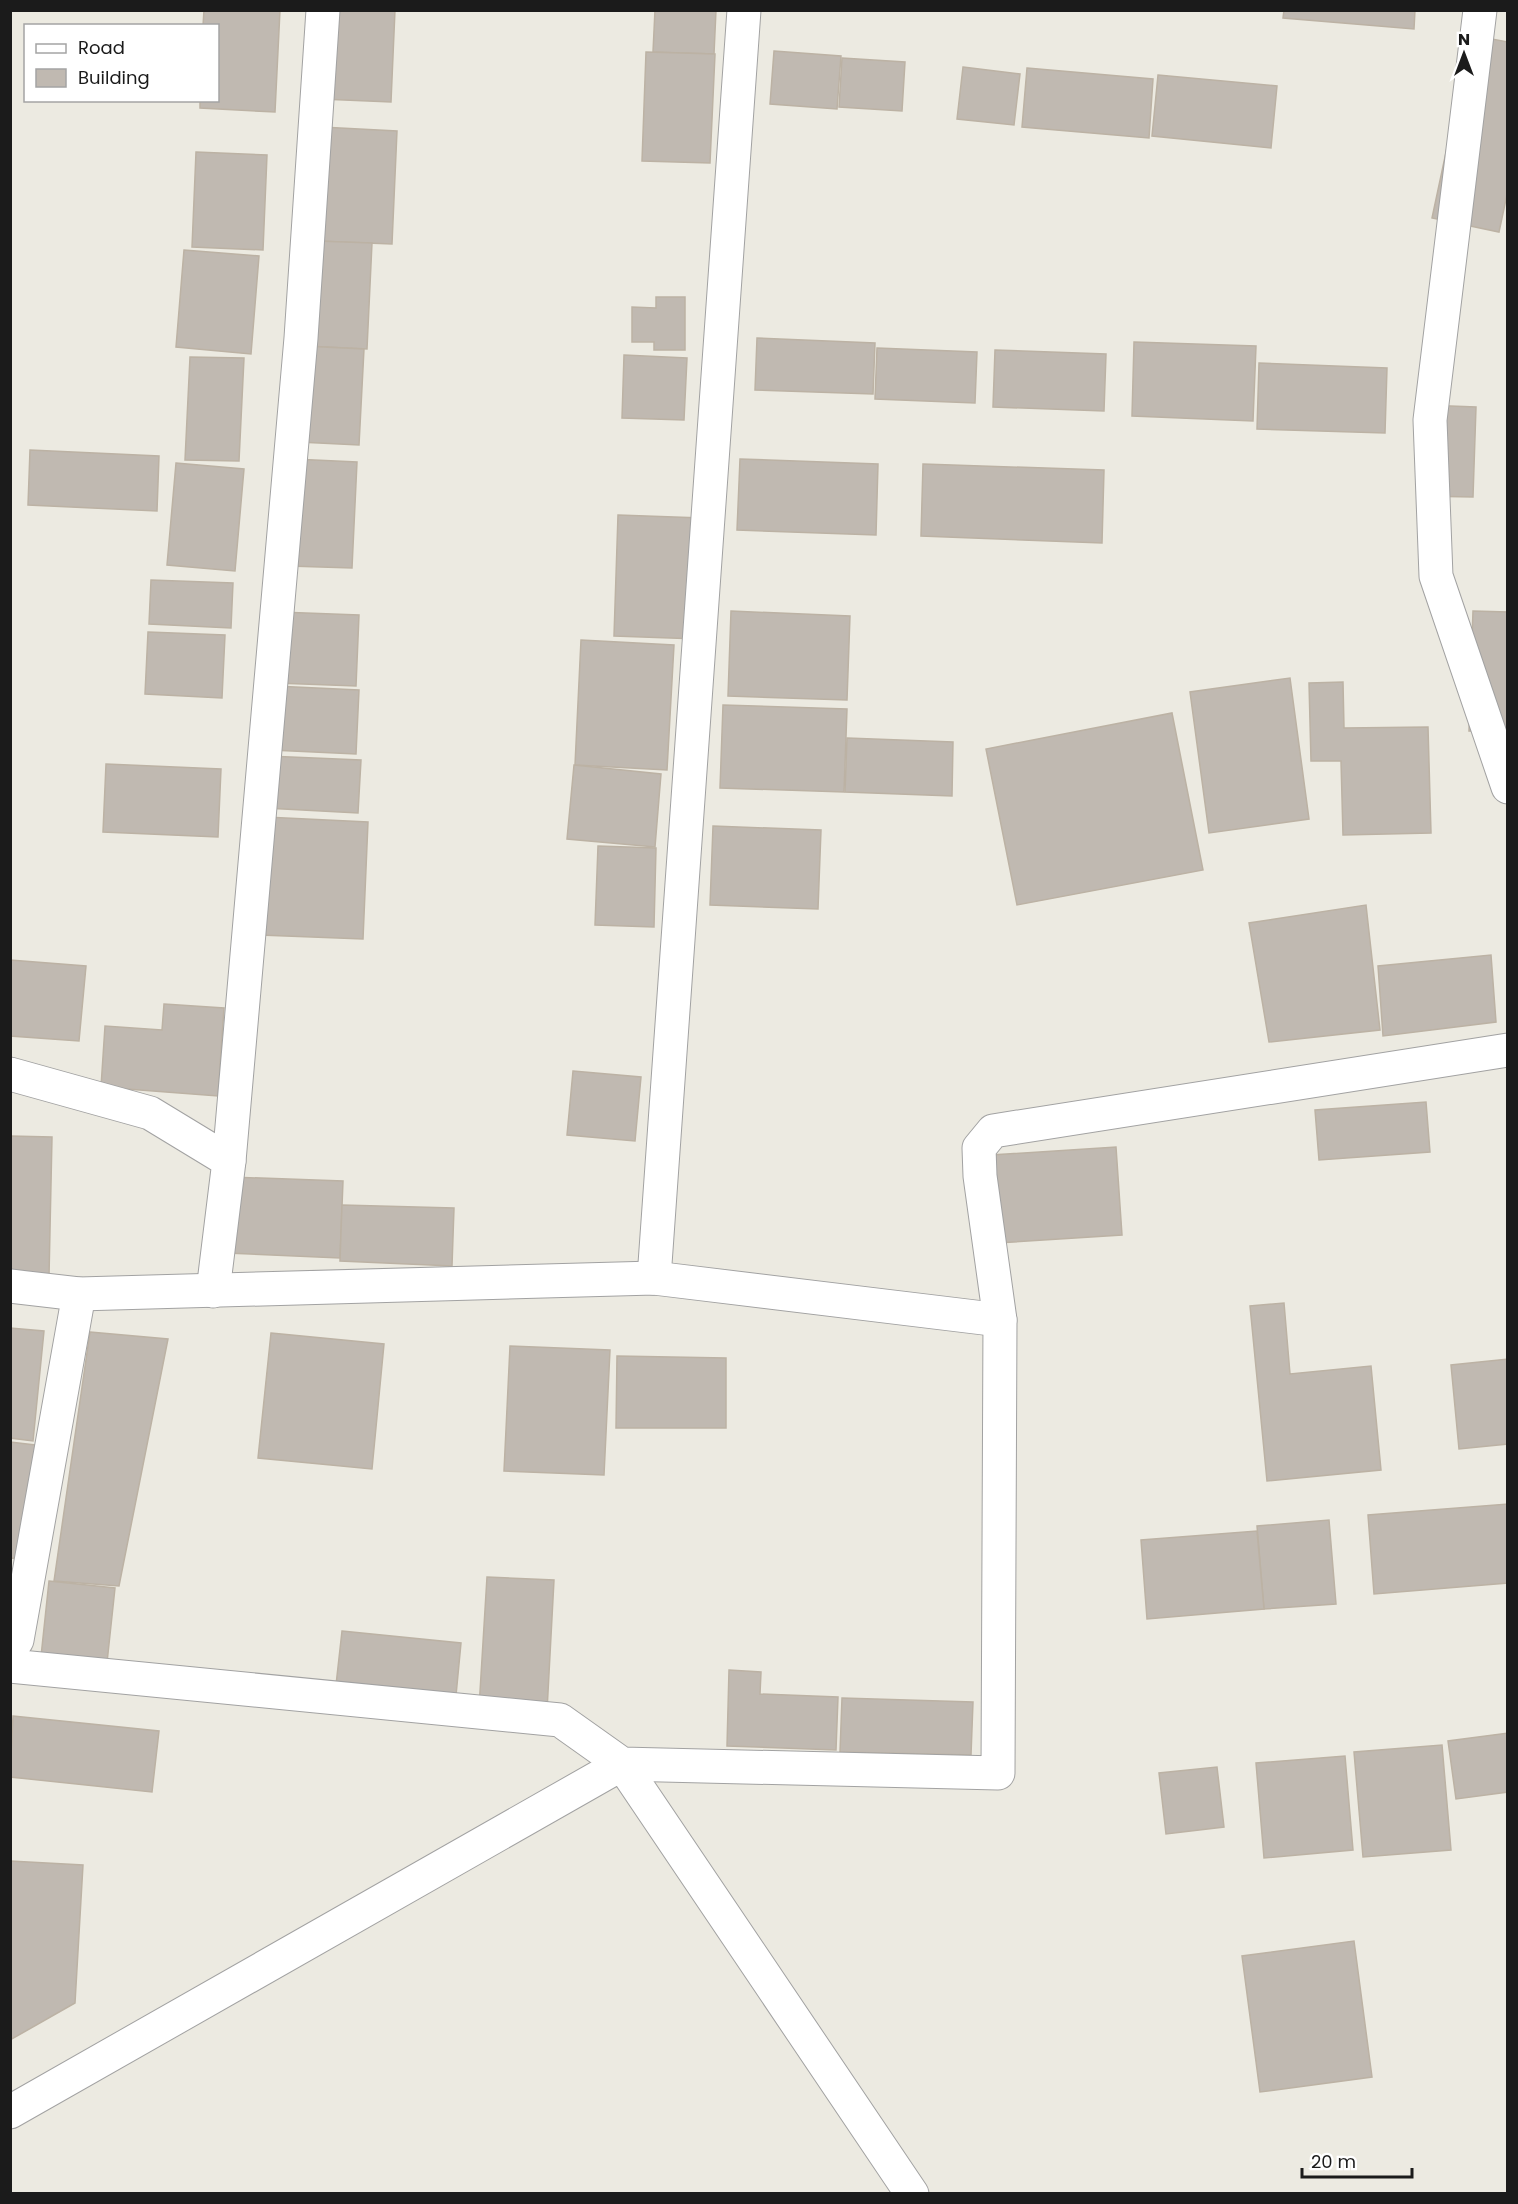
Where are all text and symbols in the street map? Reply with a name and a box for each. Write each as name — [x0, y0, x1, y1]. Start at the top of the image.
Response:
legend — [24, 24, 219, 102]
north arrow — [1434, 24, 1494, 84]
text: N — [1458, 28, 1470, 51]
text: Road — [78, 35, 125, 60]
text: Building — [78, 65, 150, 90]
scale bar — [1302, 2141, 1412, 2179]
text: 20 m — [1311, 2149, 1356, 2174]

